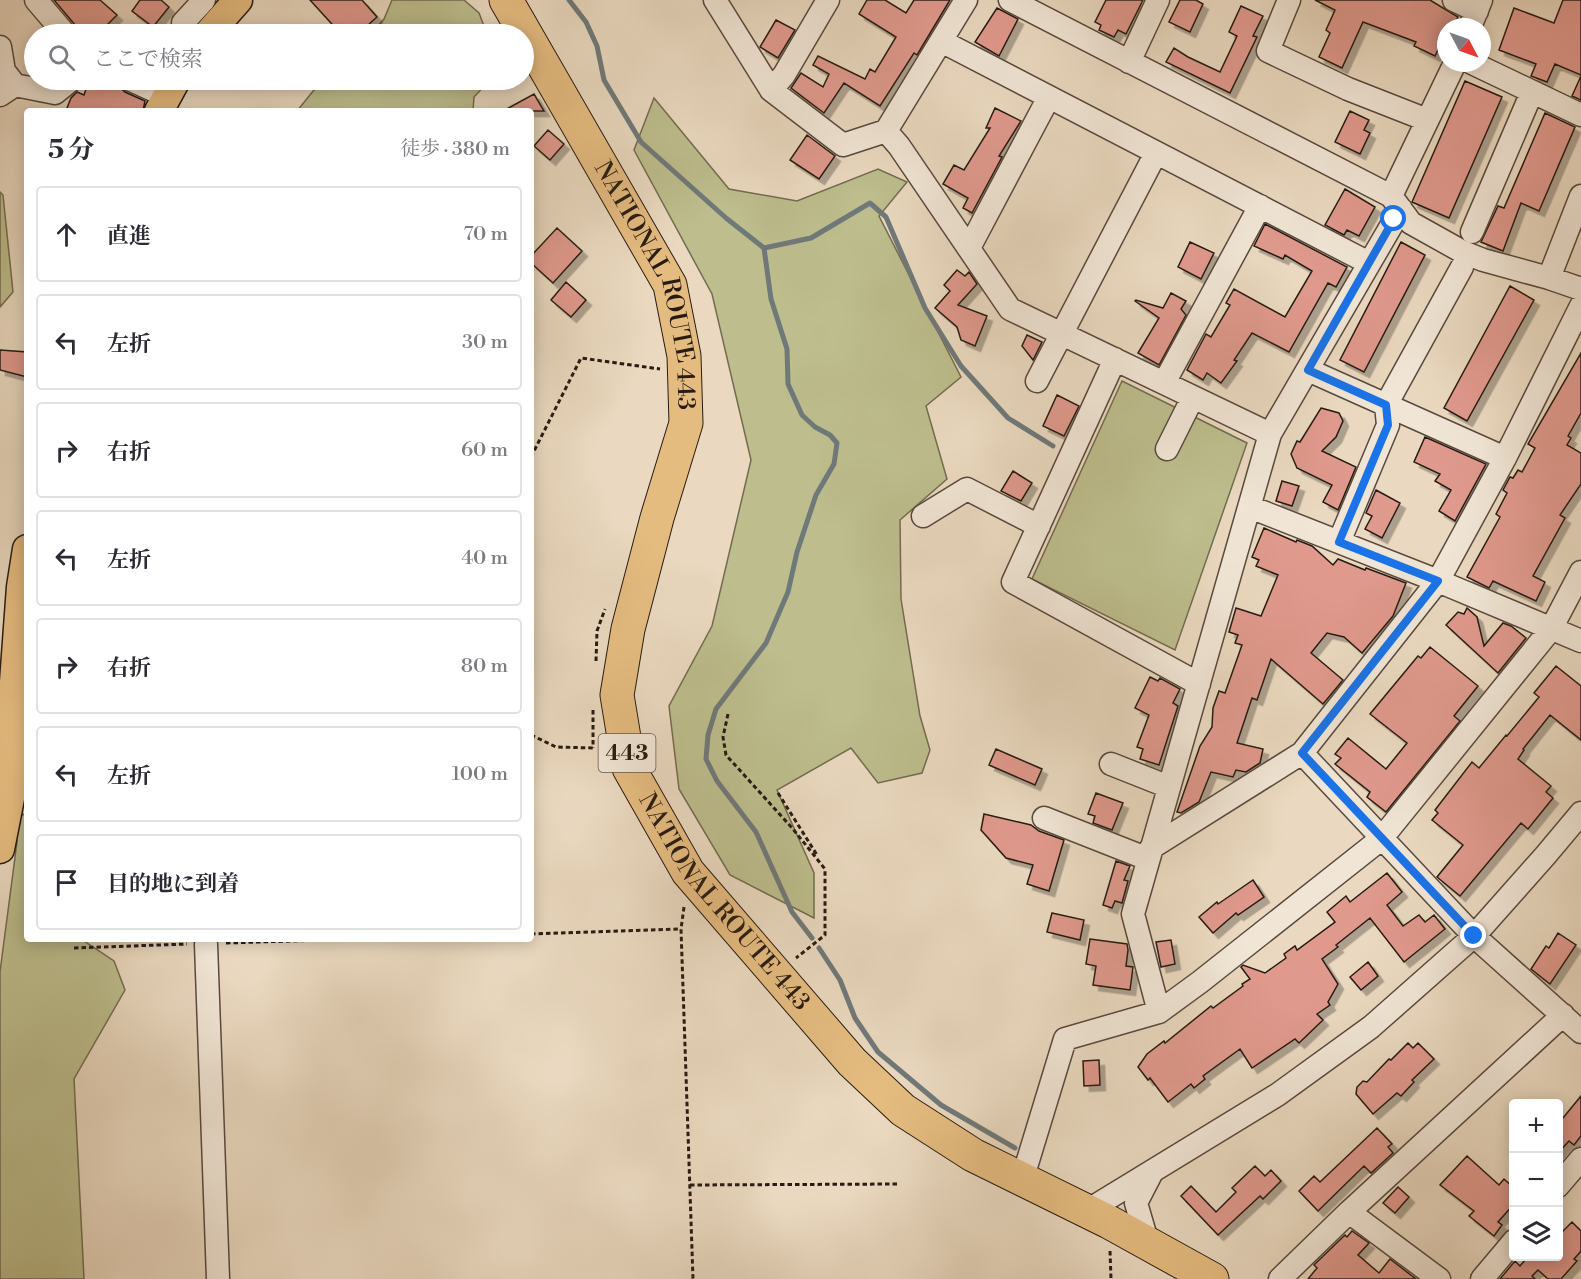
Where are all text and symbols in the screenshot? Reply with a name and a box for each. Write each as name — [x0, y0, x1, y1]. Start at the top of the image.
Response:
north arrow — [1437, 18, 1491, 72]
search box — [24, 24, 534, 90]
icon: search — [45, 41, 78, 74]
text: ここで検索 — [93, 46, 203, 73]
text: 5 分 — [48, 134, 94, 166]
text: 徒歩 · 380 m — [400, 137, 510, 162]
street label: NATIONAL ROUTE 443 — [587, 156, 701, 411]
route start — [1380, 205, 1406, 231]
icon: ahead — [50, 218, 83, 251]
text: 70 m — [464, 222, 508, 247]
text: 直進 — [107, 223, 151, 250]
icon: left — [50, 326, 83, 359]
text: 30 m — [462, 330, 508, 355]
text: 左折 — [107, 331, 151, 358]
icon: right — [50, 434, 83, 467]
text: 60 m — [461, 438, 508, 463]
text: 右折 — [107, 439, 151, 466]
icon: left — [50, 542, 83, 575]
text: 40 m — [461, 546, 508, 571]
text: 左折 — [107, 547, 151, 574]
icon: right — [50, 650, 83, 683]
text: 80 m — [461, 654, 508, 679]
text: 右折 — [107, 655, 151, 682]
road number: 443 — [598, 734, 656, 772]
icon: left — [50, 758, 83, 791]
text: 100 m — [452, 762, 508, 787]
text: 左折 — [107, 763, 151, 790]
street label: NATIONAL ROUTE 443 — [631, 788, 816, 1017]
icon: arrive — [50, 866, 83, 899]
text: 目的地に到着 — [107, 871, 239, 898]
route end — [1460, 922, 1486, 948]
map controls — [1509, 1099, 1563, 1261]
button: + — [1509, 1099, 1563, 1153]
button: − — [1509, 1153, 1563, 1207]
button: layers — [1509, 1207, 1563, 1261]

